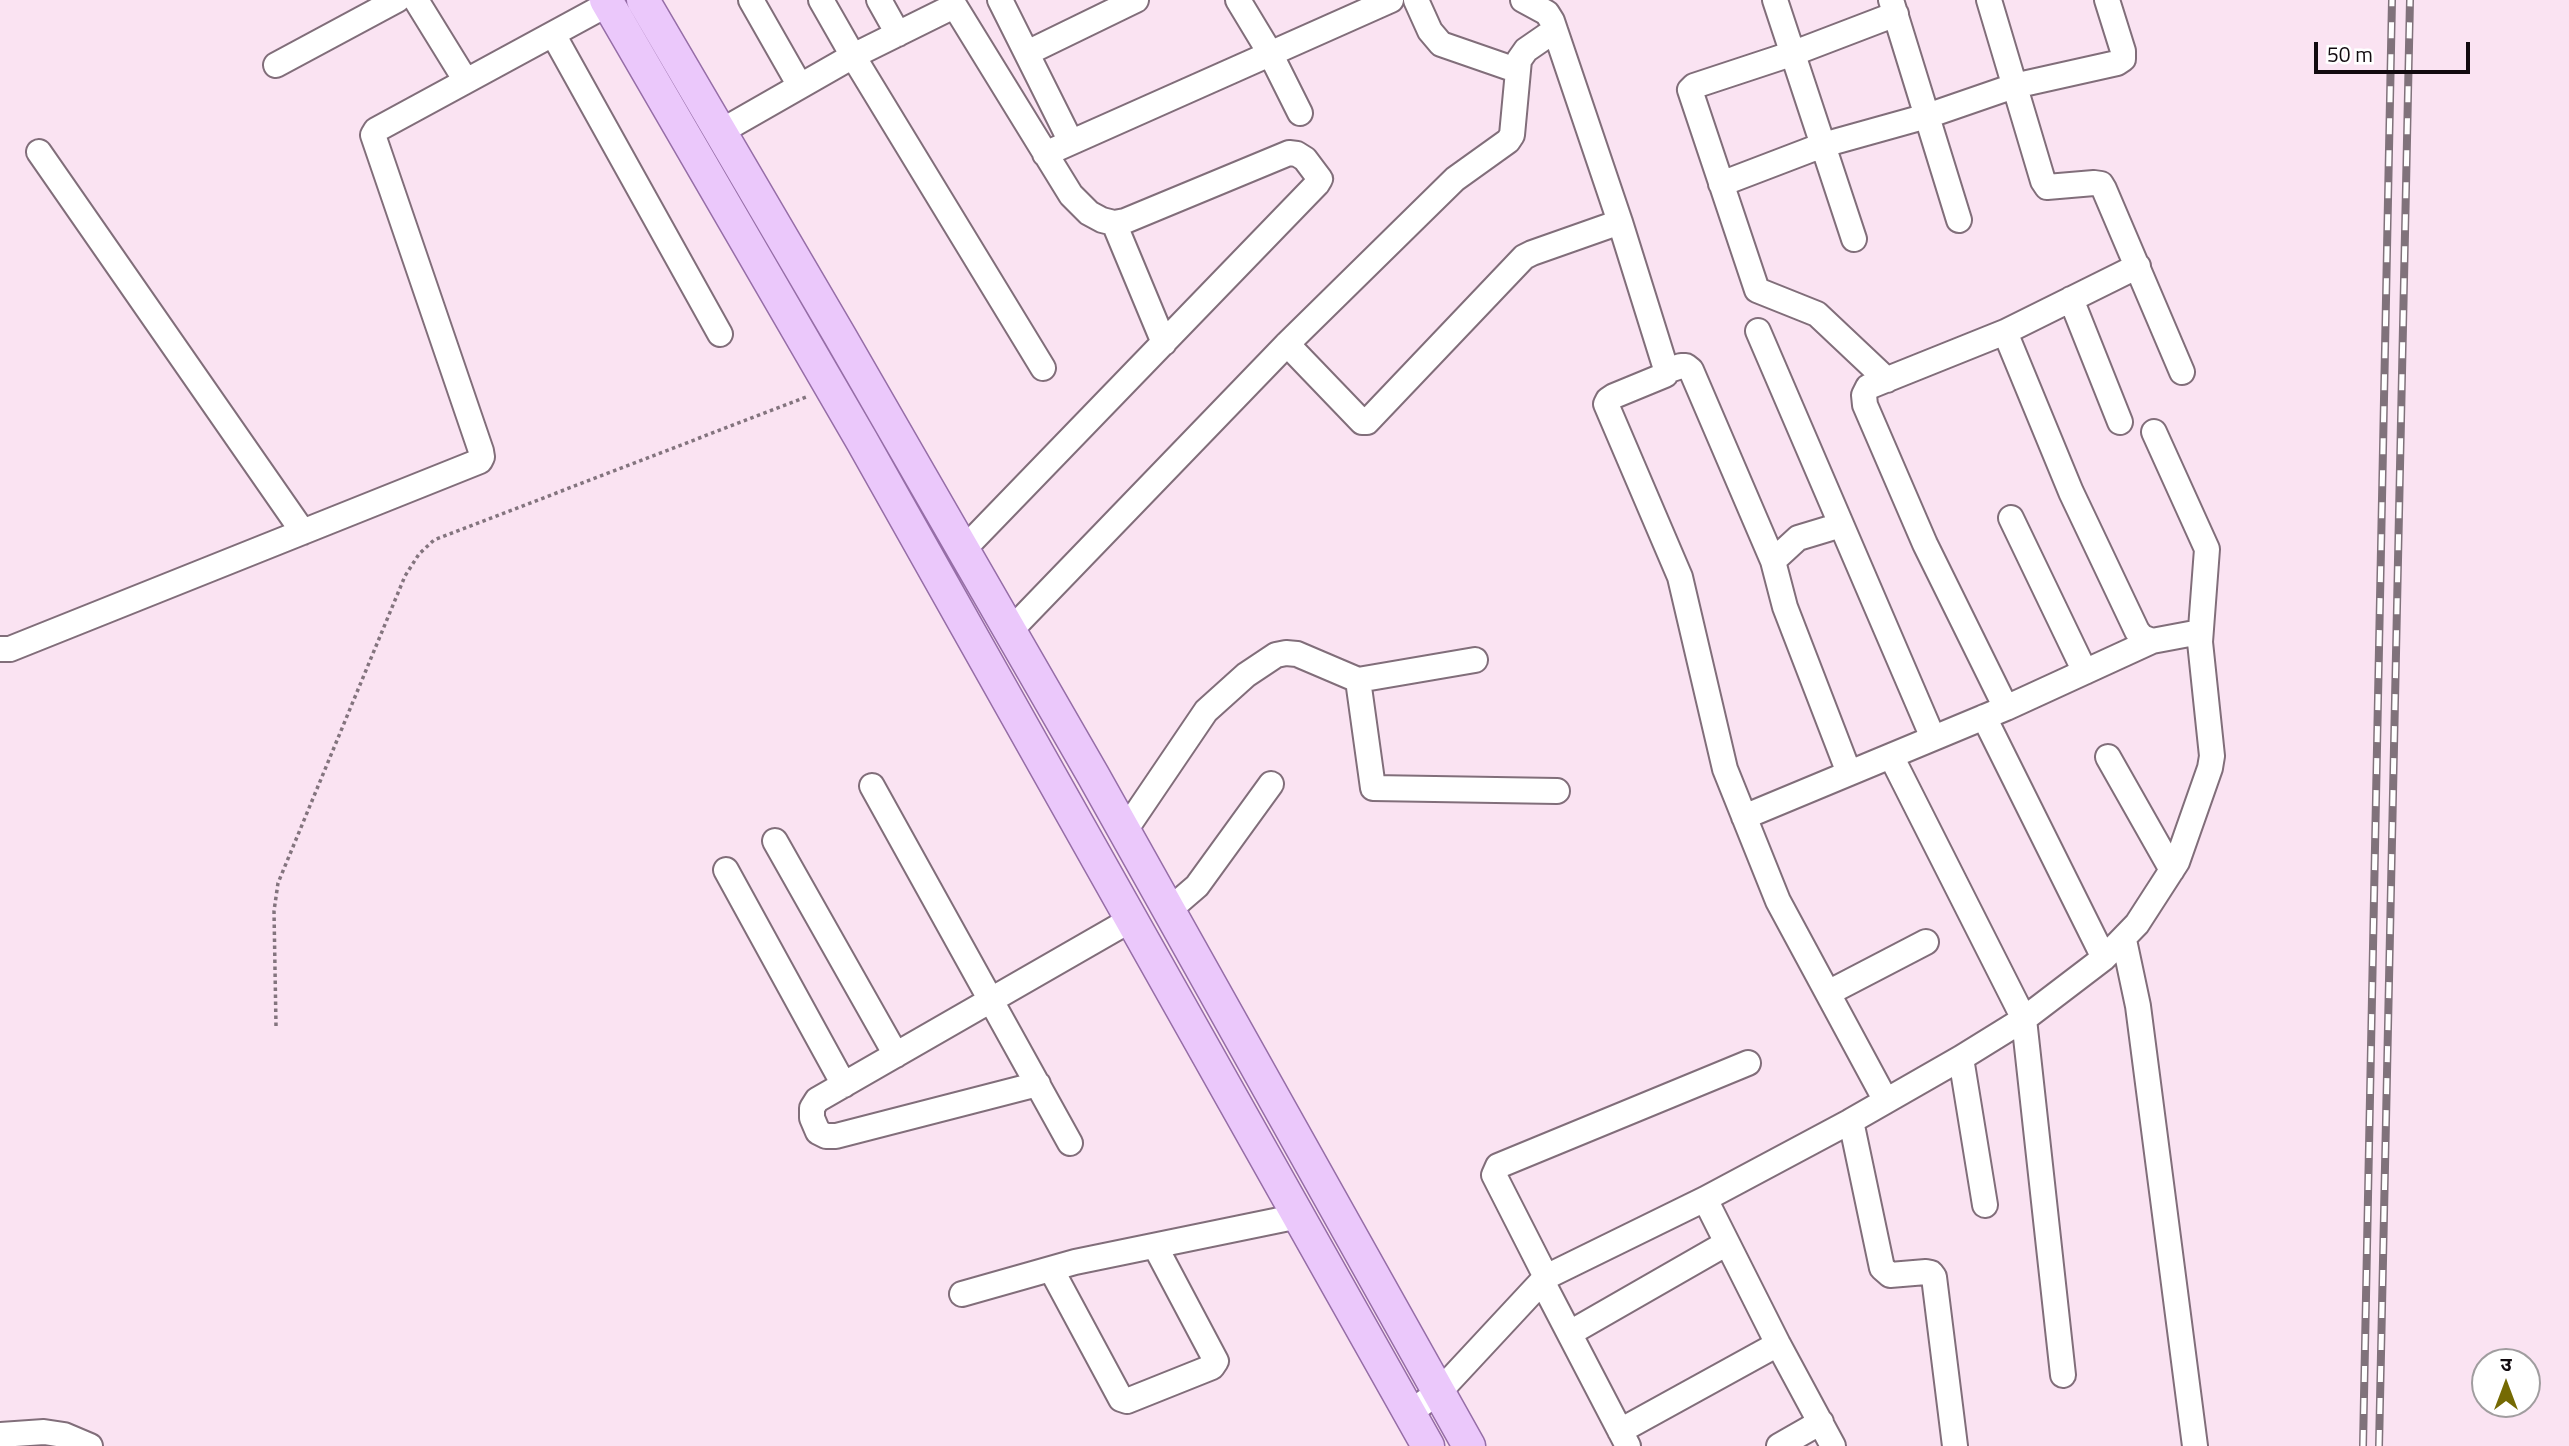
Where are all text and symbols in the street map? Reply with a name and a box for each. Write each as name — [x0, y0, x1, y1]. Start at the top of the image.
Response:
scale bar — [2317, 28, 2473, 72]
text: 50 m — [2327, 38, 2373, 70]
north arrow — [2471, 1348, 2541, 1418]
text: उ — [2500, 1349, 2512, 1378]

